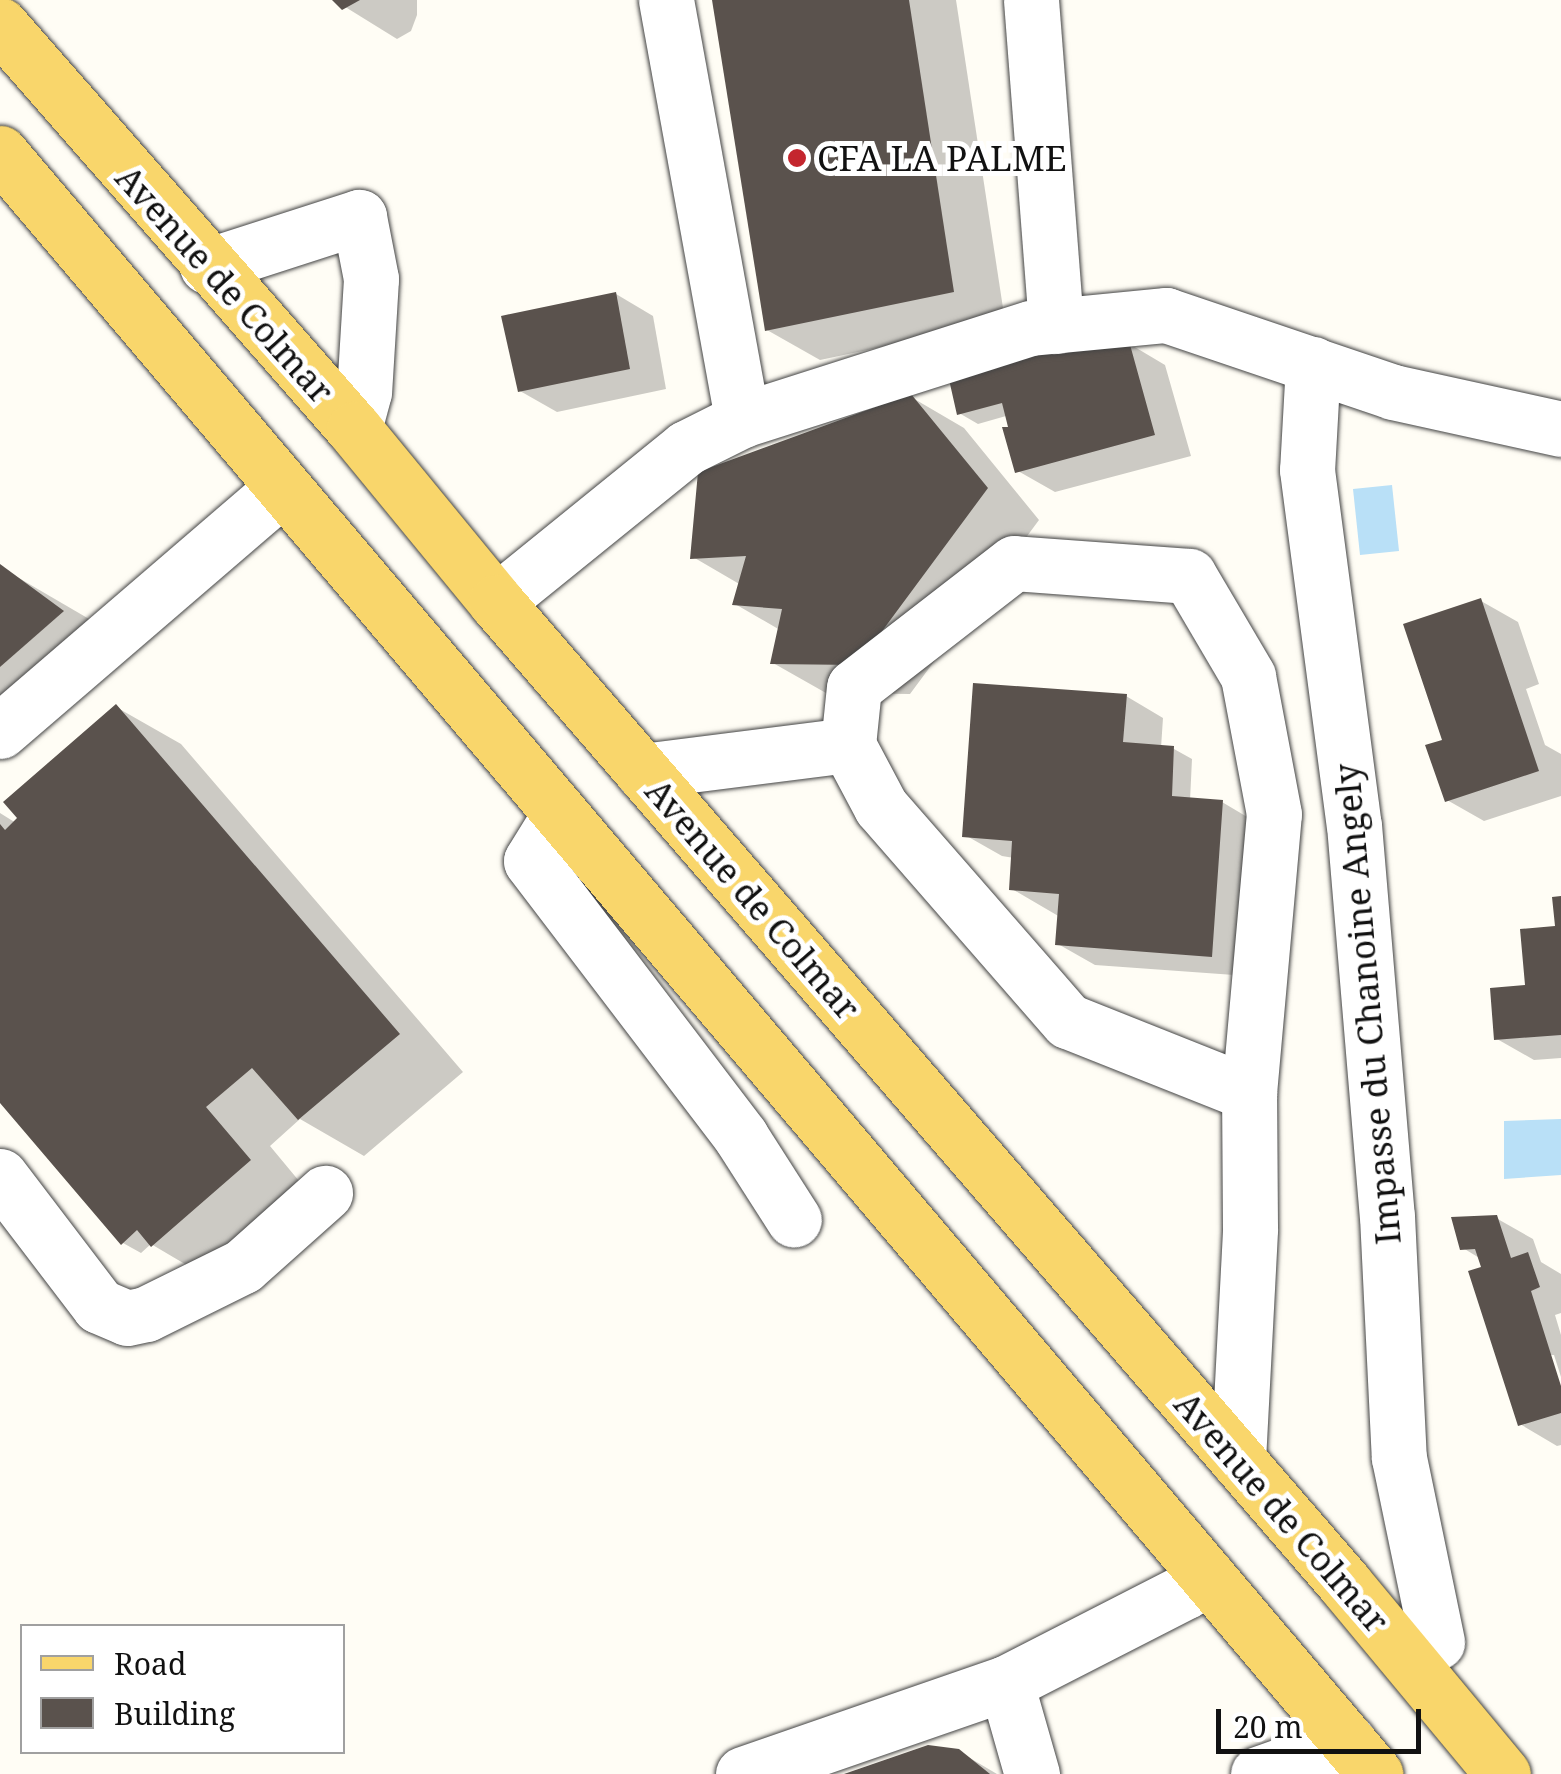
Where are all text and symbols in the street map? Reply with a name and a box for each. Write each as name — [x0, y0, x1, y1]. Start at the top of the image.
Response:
place label: CFA LA PALME — [817, 137, 1067, 179]
marker: CFA LA PALME — [786, 147, 808, 169]
street label: Avenue de Colmar — [107, 157, 343, 411]
street label: Impasse du Chanoine Angely — [1325, 762, 1409, 1246]
street label: Avenue de Colmar — [637, 770, 869, 1028]
street label: Avenue de Colmar — [1166, 1383, 1398, 1641]
legend — [20, 1624, 345, 1754]
text: Road — [114, 1643, 186, 1684]
scale bar — [1221, 1689, 1426, 1751]
text: Building — [114, 1693, 235, 1734]
text: 20 m — [1233, 1706, 1303, 1747]

